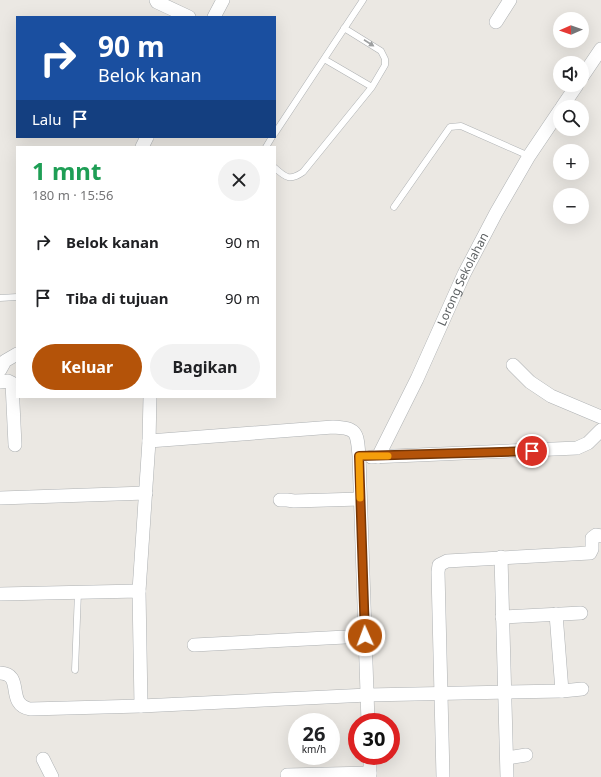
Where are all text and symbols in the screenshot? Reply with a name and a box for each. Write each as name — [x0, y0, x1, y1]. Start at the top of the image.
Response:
north arrow — [553, 12, 589, 48]
map controls — [553, 12, 589, 224]
text: 90 m — [98, 27, 165, 65]
icon: right — [32, 32, 84, 84]
one-way arrow — [363, 40, 375, 47]
button: sound — [553, 56, 589, 92]
text: Belok kanan — [98, 63, 202, 87]
button: search — [553, 100, 589, 136]
icon: arrive — [69, 108, 91, 130]
text: Lalu — [32, 109, 61, 129]
button: + — [553, 144, 589, 180]
text: 1 mnt — [32, 154, 101, 187]
button: close — [218, 159, 260, 201]
text: 180 m · 15:56 — [32, 186, 113, 204]
button: − — [553, 188, 589, 224]
street label: Lorong Sekolahan — [433, 229, 492, 329]
icon: right — [32, 231, 54, 253]
text: Belok kanan — [66, 232, 159, 252]
text: 90 m — [225, 232, 260, 252]
icon: arrive — [32, 287, 54, 309]
text: Tiba di tujuan — [66, 288, 169, 308]
text: 90 m — [225, 288, 260, 308]
button: Keluar — [32, 344, 142, 390]
button: Bagikan — [150, 344, 260, 390]
pin — [515, 434, 549, 468]
icon: arrive — [521, 440, 543, 462]
position arrow — [344, 615, 386, 657]
speed limit sign: 30 — [348, 713, 400, 765]
text: 26 — [303, 720, 325, 747]
text: km/h — [302, 742, 326, 756]

